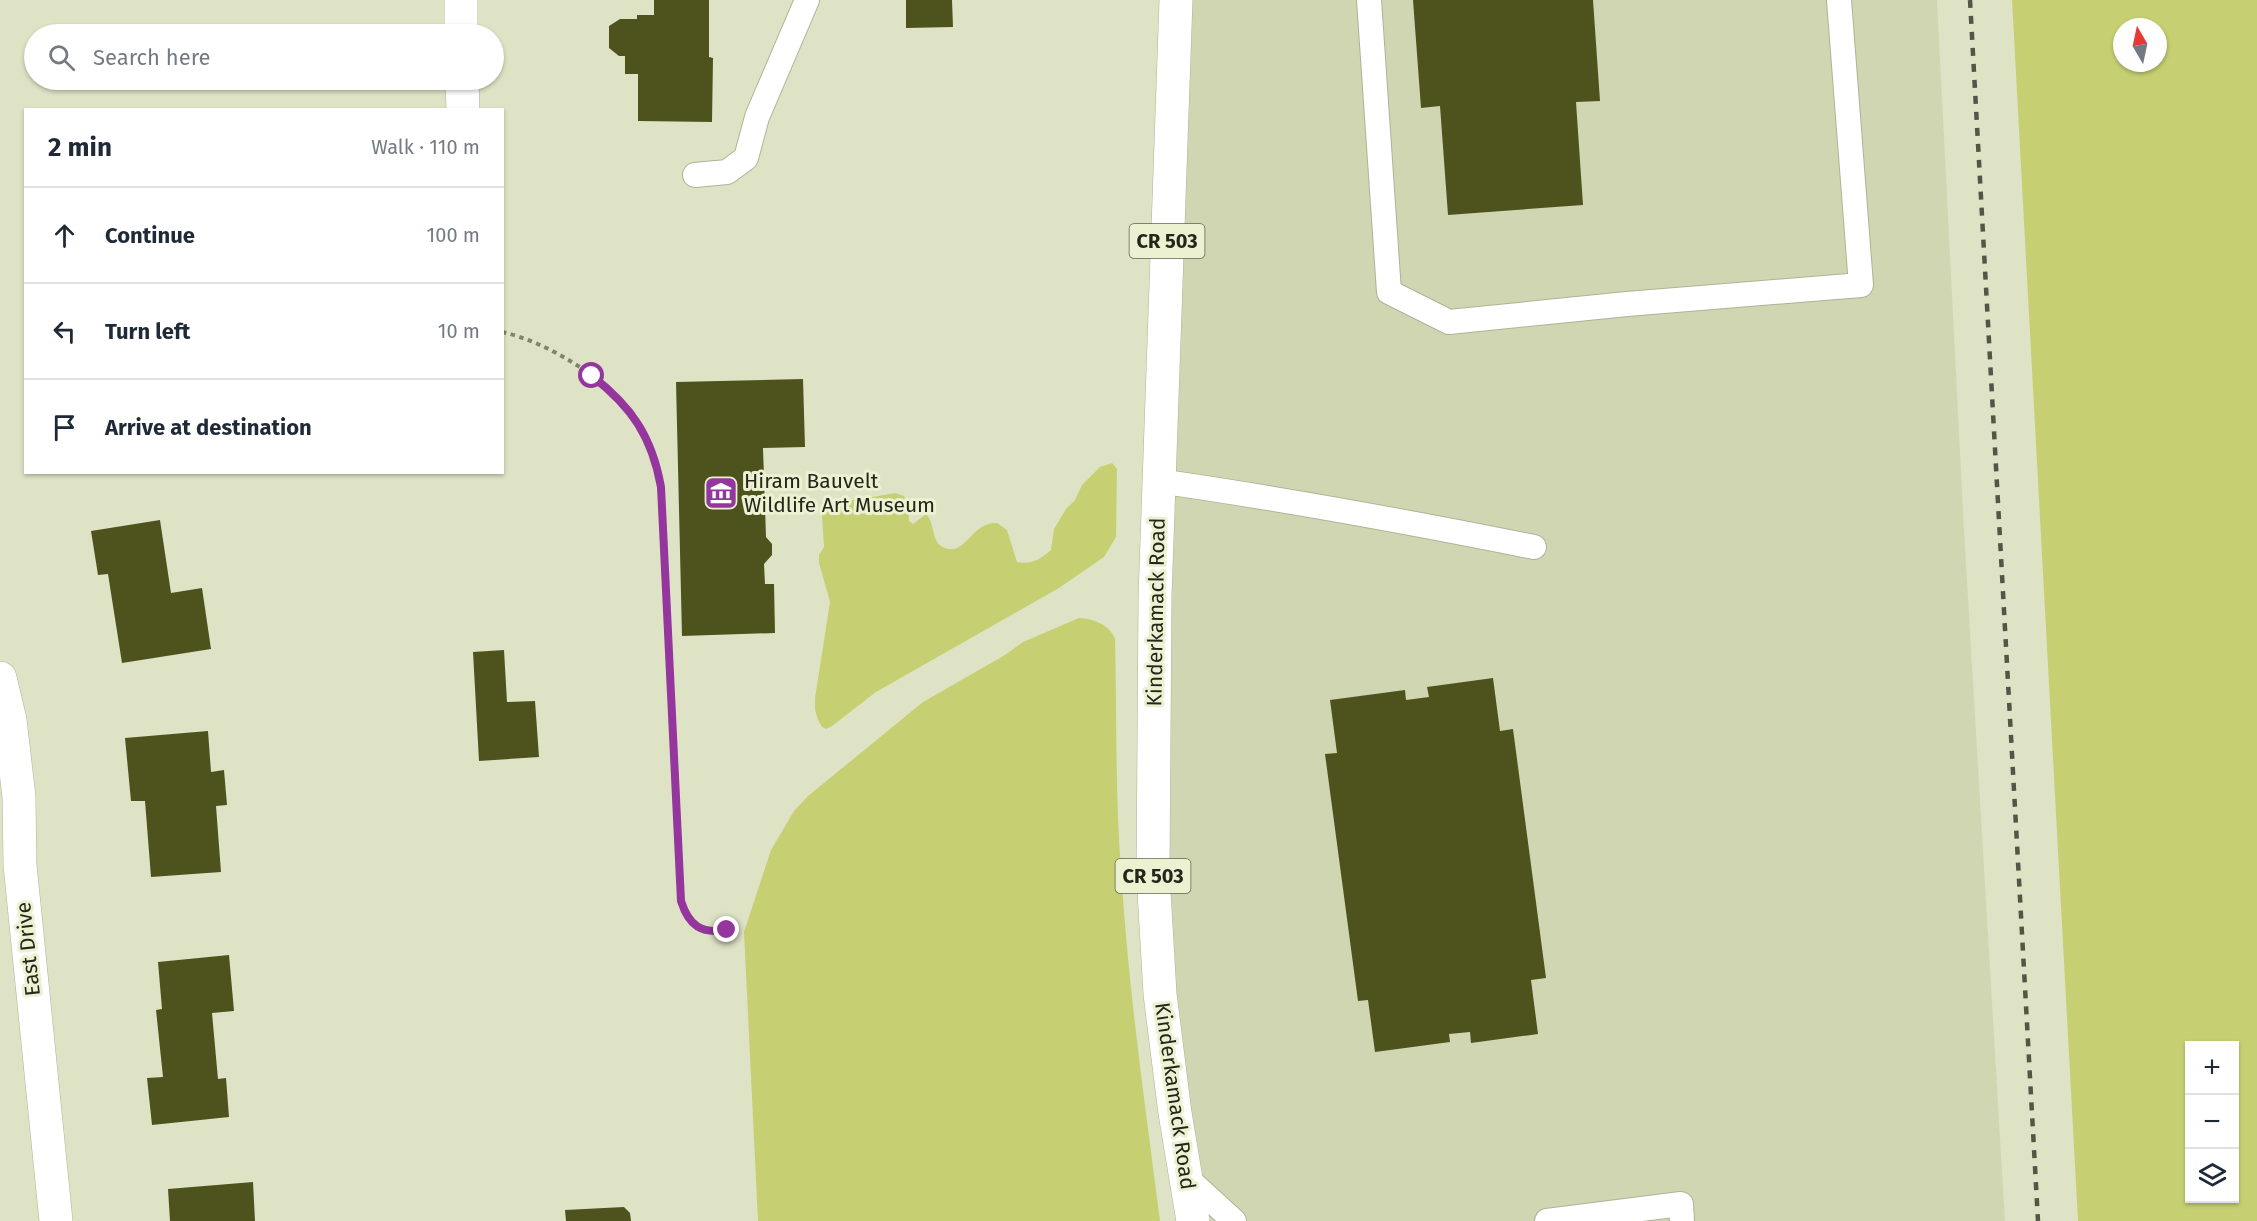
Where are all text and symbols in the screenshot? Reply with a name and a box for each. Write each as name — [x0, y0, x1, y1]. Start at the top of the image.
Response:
north arrow — [2113, 18, 2167, 72]
search box — [24, 24, 504, 90]
icon: search — [45, 41, 78, 74]
text: Search here — [93, 44, 211, 71]
text: 2 min — [48, 132, 112, 163]
text: Walk · 110 m — [371, 135, 480, 159]
icon: ahead — [48, 219, 81, 252]
text: Continue — [105, 222, 195, 249]
text: 100 m — [427, 223, 480, 247]
road number: CR 503 — [1130, 224, 1204, 258]
icon: left — [48, 315, 81, 348]
text: Turn left — [105, 318, 190, 345]
text: 10 m — [438, 319, 480, 343]
route start — [578, 362, 604, 388]
icon: arrive — [48, 411, 81, 444]
text: Arrive at destination — [105, 414, 312, 441]
place label: Hiram Bauvelt Wildlife Art Museum — [744, 468, 935, 518]
museum icon: Hiram Bauvelt Wildlife Art Museum — [703, 475, 739, 511]
street label: Kinderkamack Road — [1141, 517, 1171, 707]
road number: CR 503 — [1116, 859, 1190, 893]
street label: East Drive — [10, 901, 46, 997]
route end — [713, 916, 739, 942]
street label: Kinderkamack Road — [1149, 1001, 1201, 1191]
map controls — [2185, 1041, 2239, 1203]
button: + — [2185, 1041, 2239, 1095]
button: − — [2185, 1095, 2239, 1149]
button: layers — [2185, 1149, 2239, 1203]

